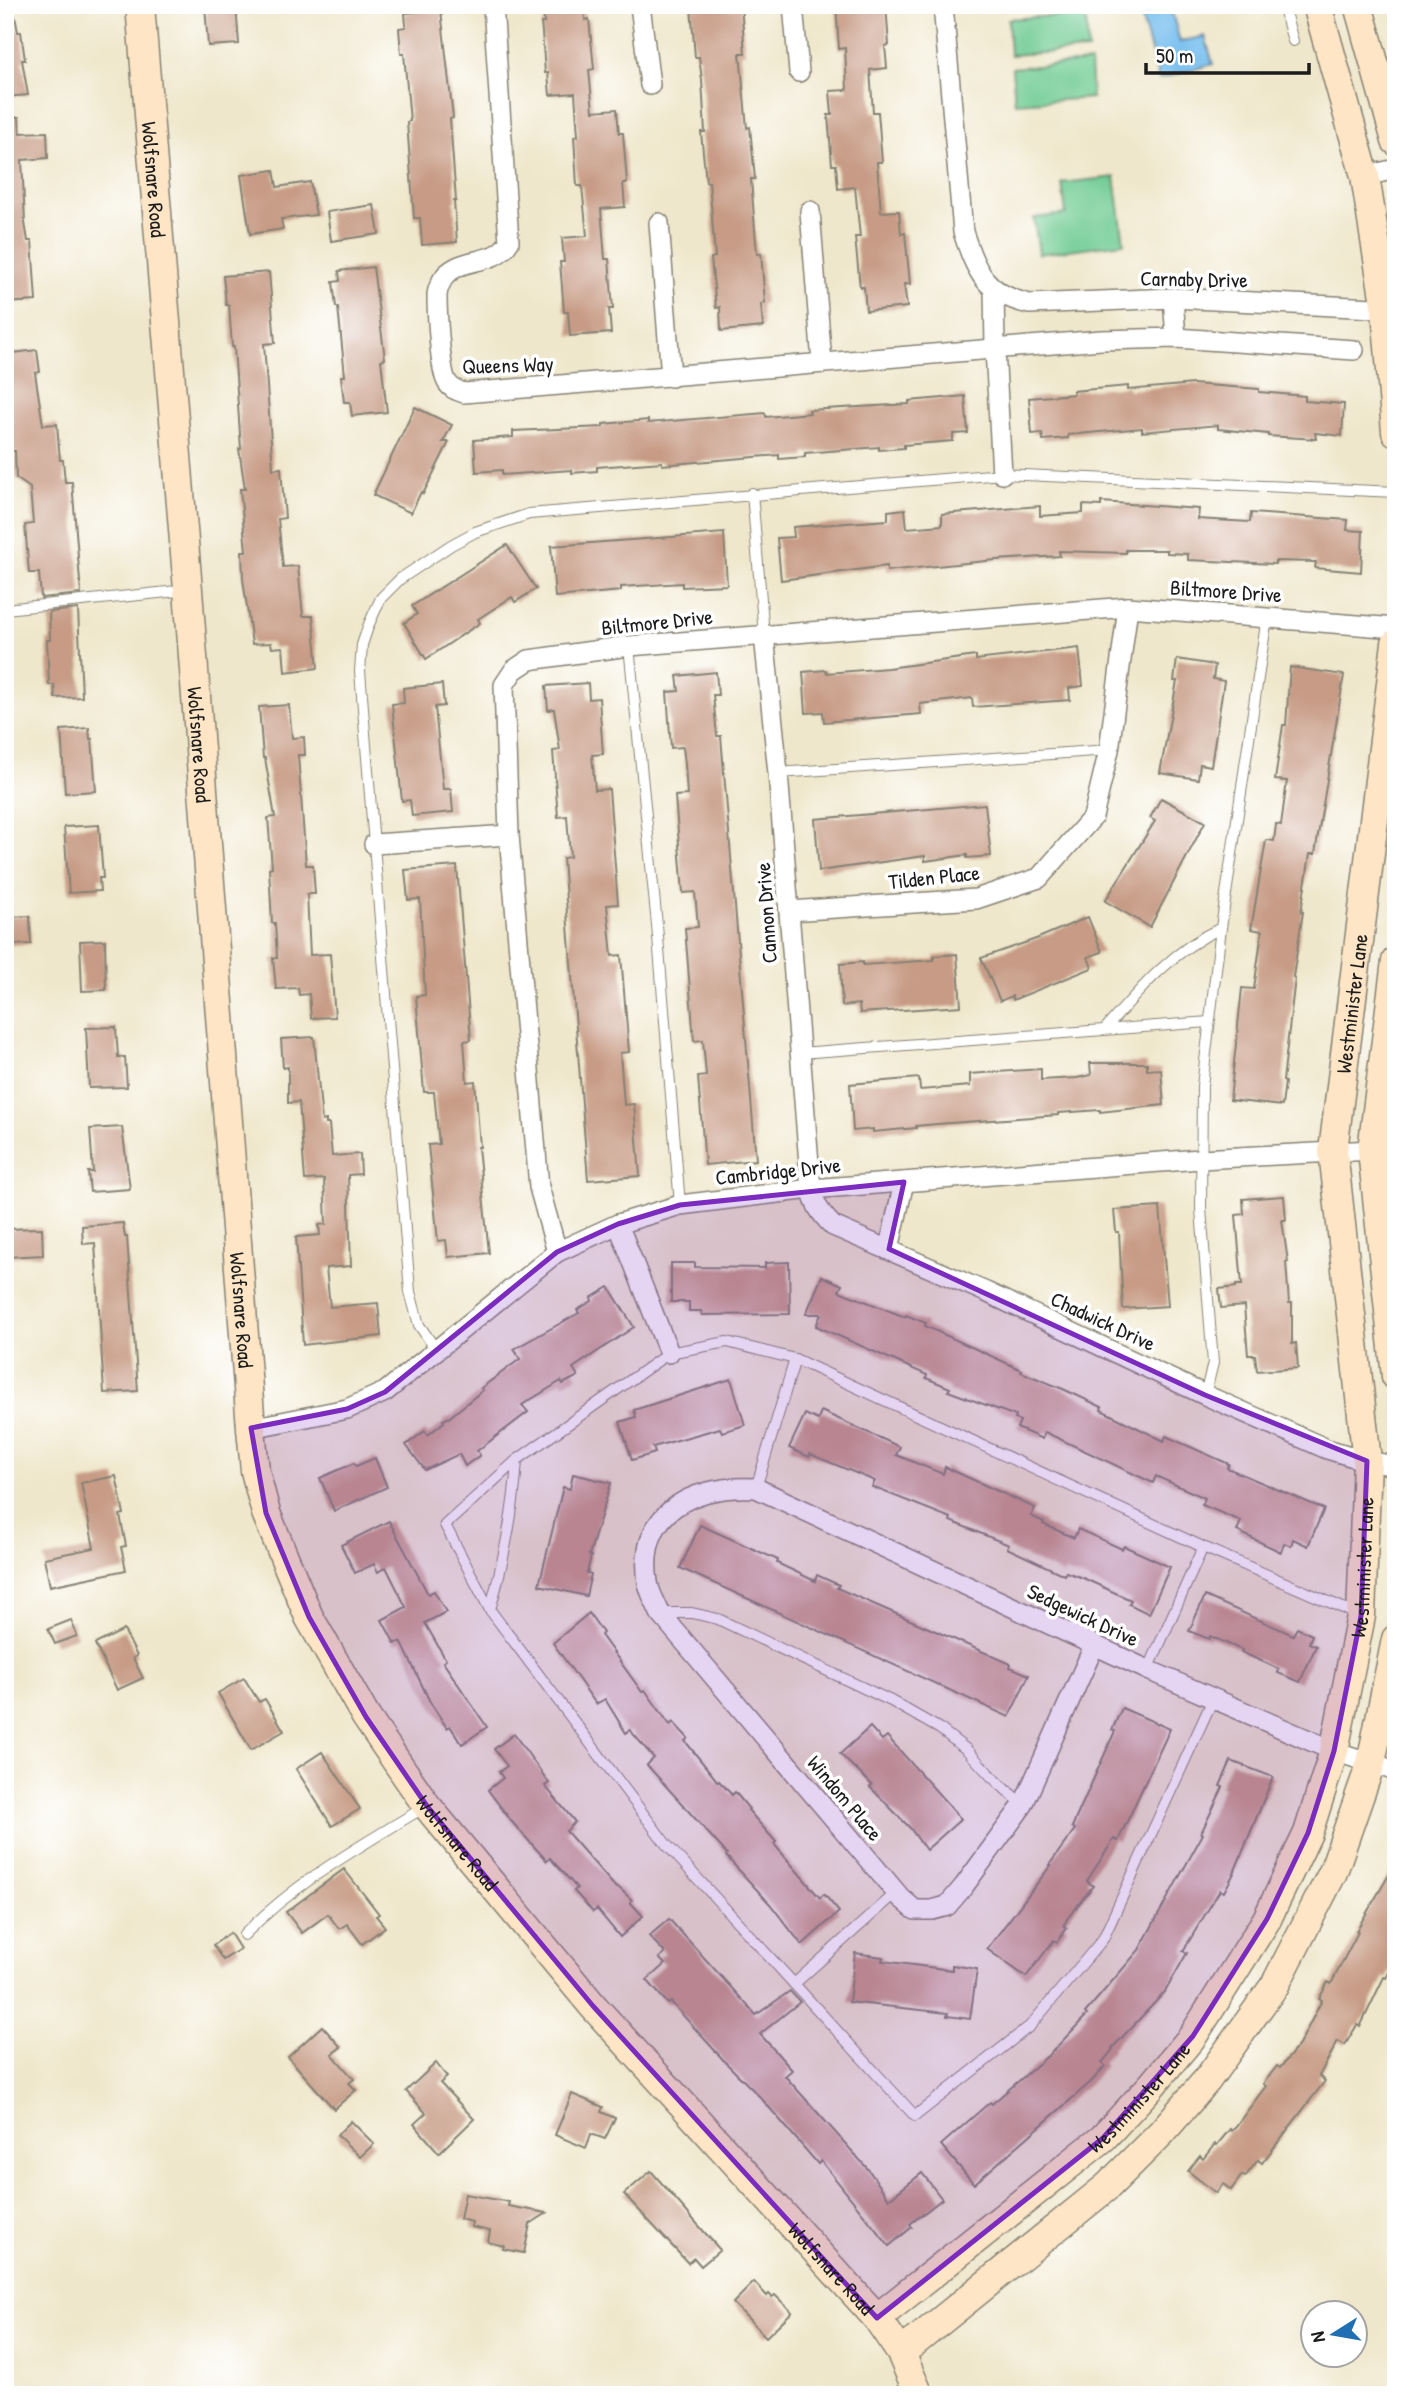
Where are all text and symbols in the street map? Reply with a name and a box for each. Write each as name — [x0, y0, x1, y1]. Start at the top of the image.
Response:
scale bar — [1146, 32, 1308, 76]
text: 50 m — [1156, 41, 1193, 70]
street label: Wolfsnare Road — [135, 120, 174, 238]
street label: Carnaby Drive — [1140, 264, 1248, 294]
street label: Queens Way — [462, 349, 554, 381]
street label: Biltmore Drive — [1169, 573, 1283, 609]
street label: Biltmore Drive — [600, 602, 714, 642]
street label: Wolfsnare Road — [181, 686, 218, 804]
street label: Tilden Place — [887, 858, 981, 896]
street label: Cannon Drive — [748, 862, 784, 964]
street label: Westminister Lane — [1328, 932, 1374, 1075]
street label: Cambridge Drive — [714, 1150, 842, 1192]
street label: Wolfsnare Road — [223, 1251, 261, 1369]
street label: Chadwick Drive — [1046, 1284, 1160, 1358]
street label: Westminister Lane — [1343, 1497, 1380, 1640]
street label: Sedgewick Drive — [1023, 1577, 1143, 1653]
street label: Windom Place — [801, 1749, 889, 1847]
street label: Wolfsnare Road — [409, 1789, 506, 1897]
street label: Westminister Lane — [1081, 2036, 1197, 2159]
street label: Wolfsnare Road — [782, 2216, 882, 2321]
north arrow — [1300, 2298, 1370, 2368]
text: N — [1304, 2330, 1331, 2345]

